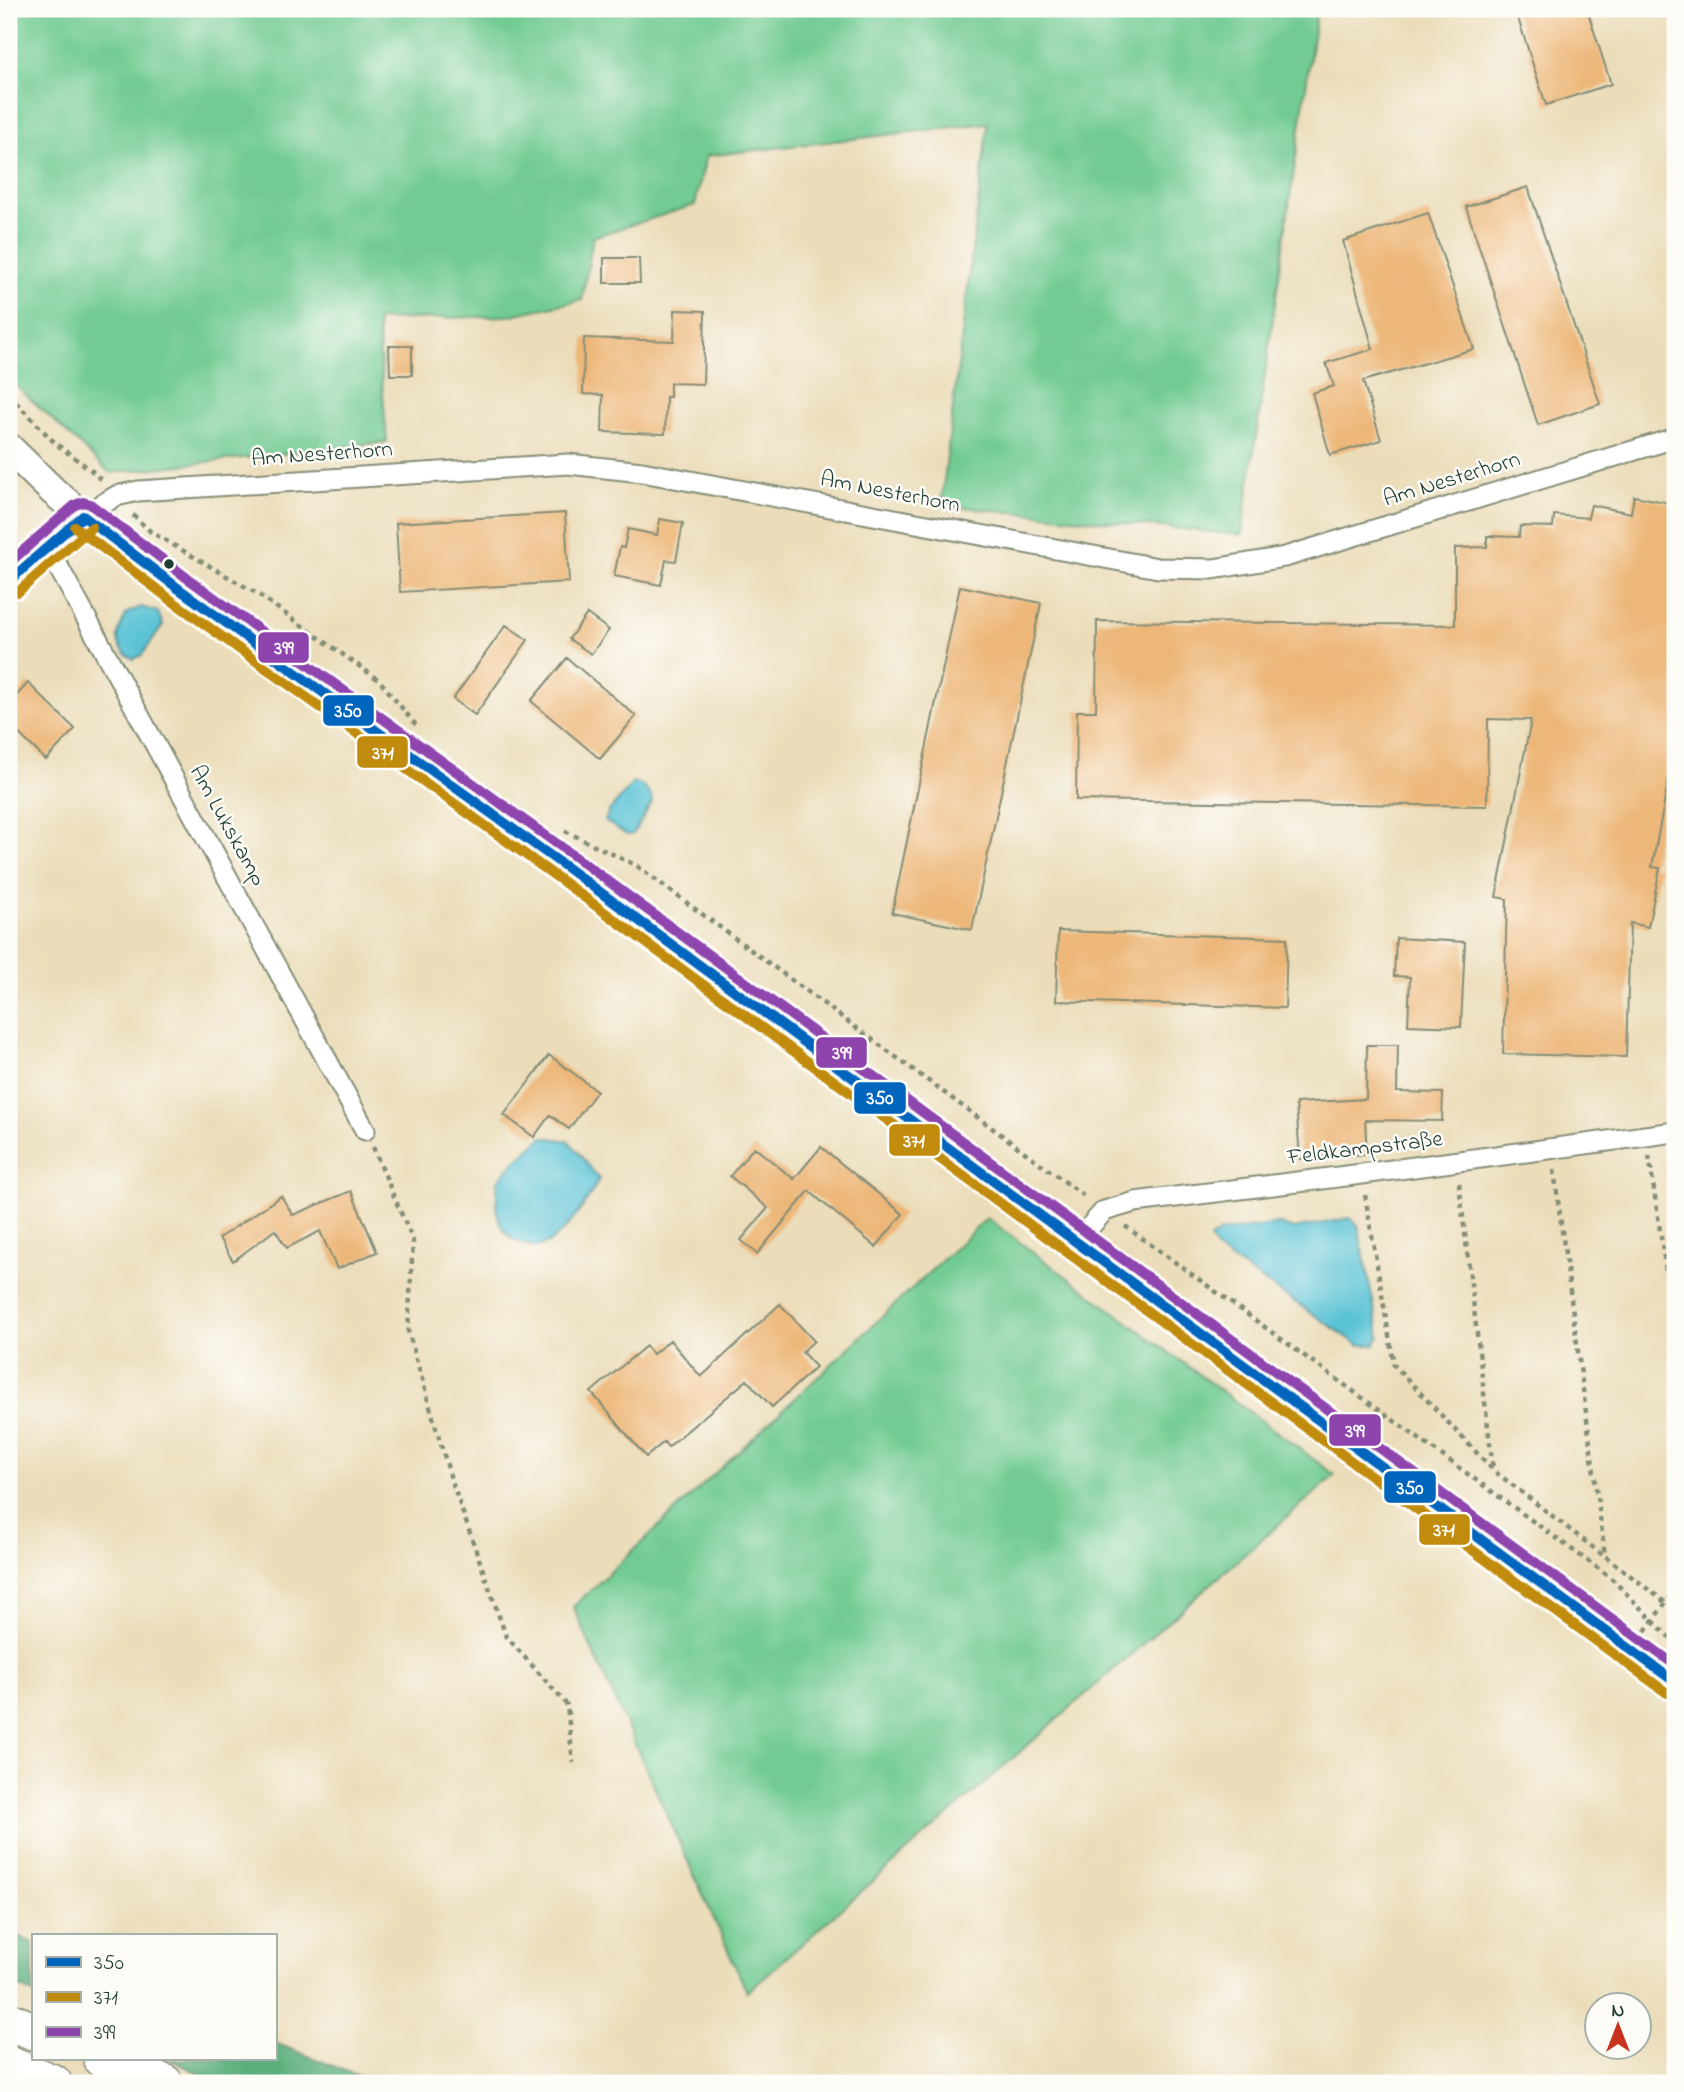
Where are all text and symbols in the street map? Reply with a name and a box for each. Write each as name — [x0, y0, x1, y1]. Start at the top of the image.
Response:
street label: Am Nesterhorn — [250, 434, 394, 476]
street label: Am Nesterhorn — [1379, 443, 1525, 517]
street label: Am Nesterhorn — [817, 463, 963, 523]
unlabelled marker — [162, 557, 176, 571]
line badge: 399 — [257, 631, 310, 664]
text: 399 — [273, 636, 294, 663]
line badge: 350 — [322, 694, 375, 727]
text: 350 — [334, 699, 362, 726]
line badge: 371 — [356, 735, 409, 769]
text: 371 — [371, 741, 394, 768]
street label: Am Lukskamp — [180, 759, 274, 893]
line badge: 399 — [815, 1036, 868, 1069]
text: 399 — [831, 1041, 852, 1068]
line badge: 350 — [853, 1081, 907, 1115]
text: 350 — [866, 1086, 894, 1113]
line badge: 371 — [888, 1123, 941, 1157]
street label: Feldkampstraße — [1284, 1123, 1445, 1175]
text: 371 — [902, 1129, 925, 1156]
line badge: 399 — [1328, 1413, 1382, 1447]
text: 399 — [1344, 1419, 1365, 1446]
line badge: 350 — [1383, 1470, 1437, 1504]
text: 350 — [1396, 1476, 1424, 1503]
line badge: 371 — [1418, 1513, 1471, 1546]
text: 371 — [1432, 1518, 1455, 1545]
legend — [32, 1934, 276, 2060]
text: 350 — [94, 1949, 124, 1979]
text: 371 — [94, 1984, 118, 2014]
north arrow — [1582, 1990, 1652, 2060]
text: N — [1612, 1998, 1625, 2025]
text: 399 — [94, 2019, 116, 2049]

